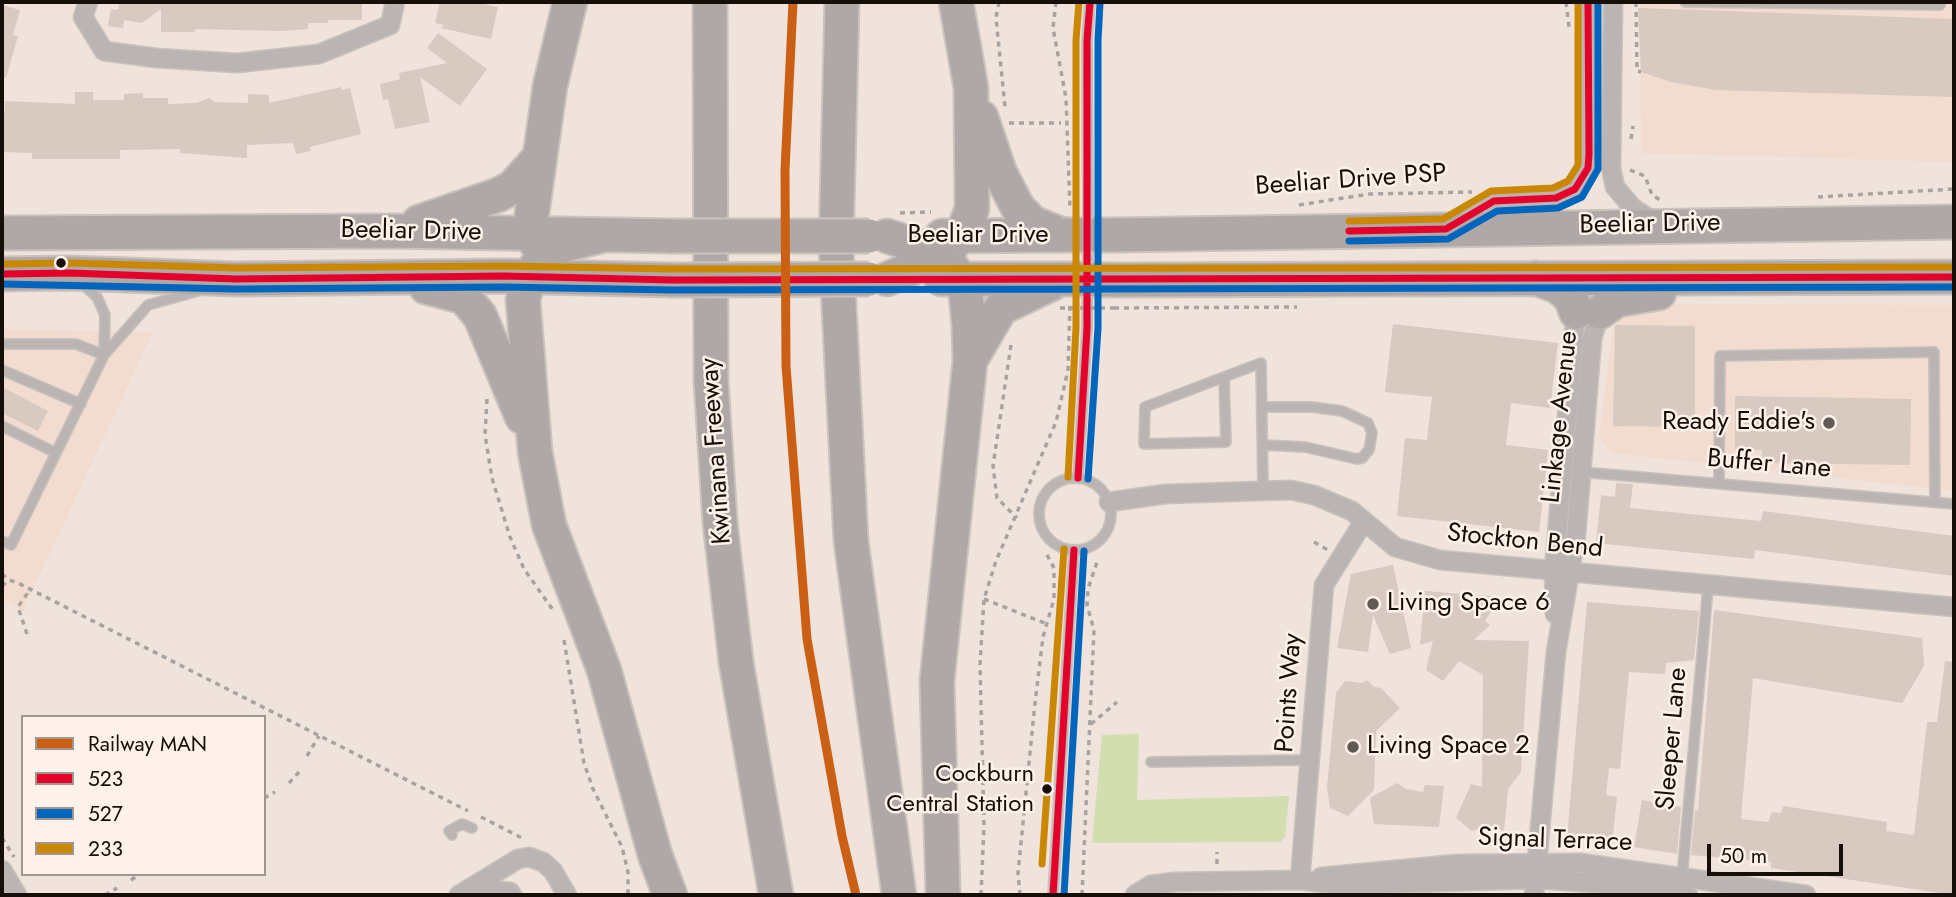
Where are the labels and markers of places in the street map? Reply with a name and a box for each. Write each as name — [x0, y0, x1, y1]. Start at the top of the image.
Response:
unlabelled marker — [54, 256, 68, 270]
place label: Ready Eddie's — [1662, 407, 1815, 439]
marker: Ready Eddie's — [1821, 415, 1837, 431]
place label: Living Space 6 — [1387, 588, 1550, 620]
marker: Living Space 6 — [1365, 596, 1381, 612]
place label: Living Space 2 — [1367, 731, 1530, 763]
marker: Living Space 2 — [1345, 739, 1361, 755]
place label: Cockburn Central Station — [886, 761, 1034, 817]
marker: Cockburn Central Station — [1040, 782, 1054, 796]

